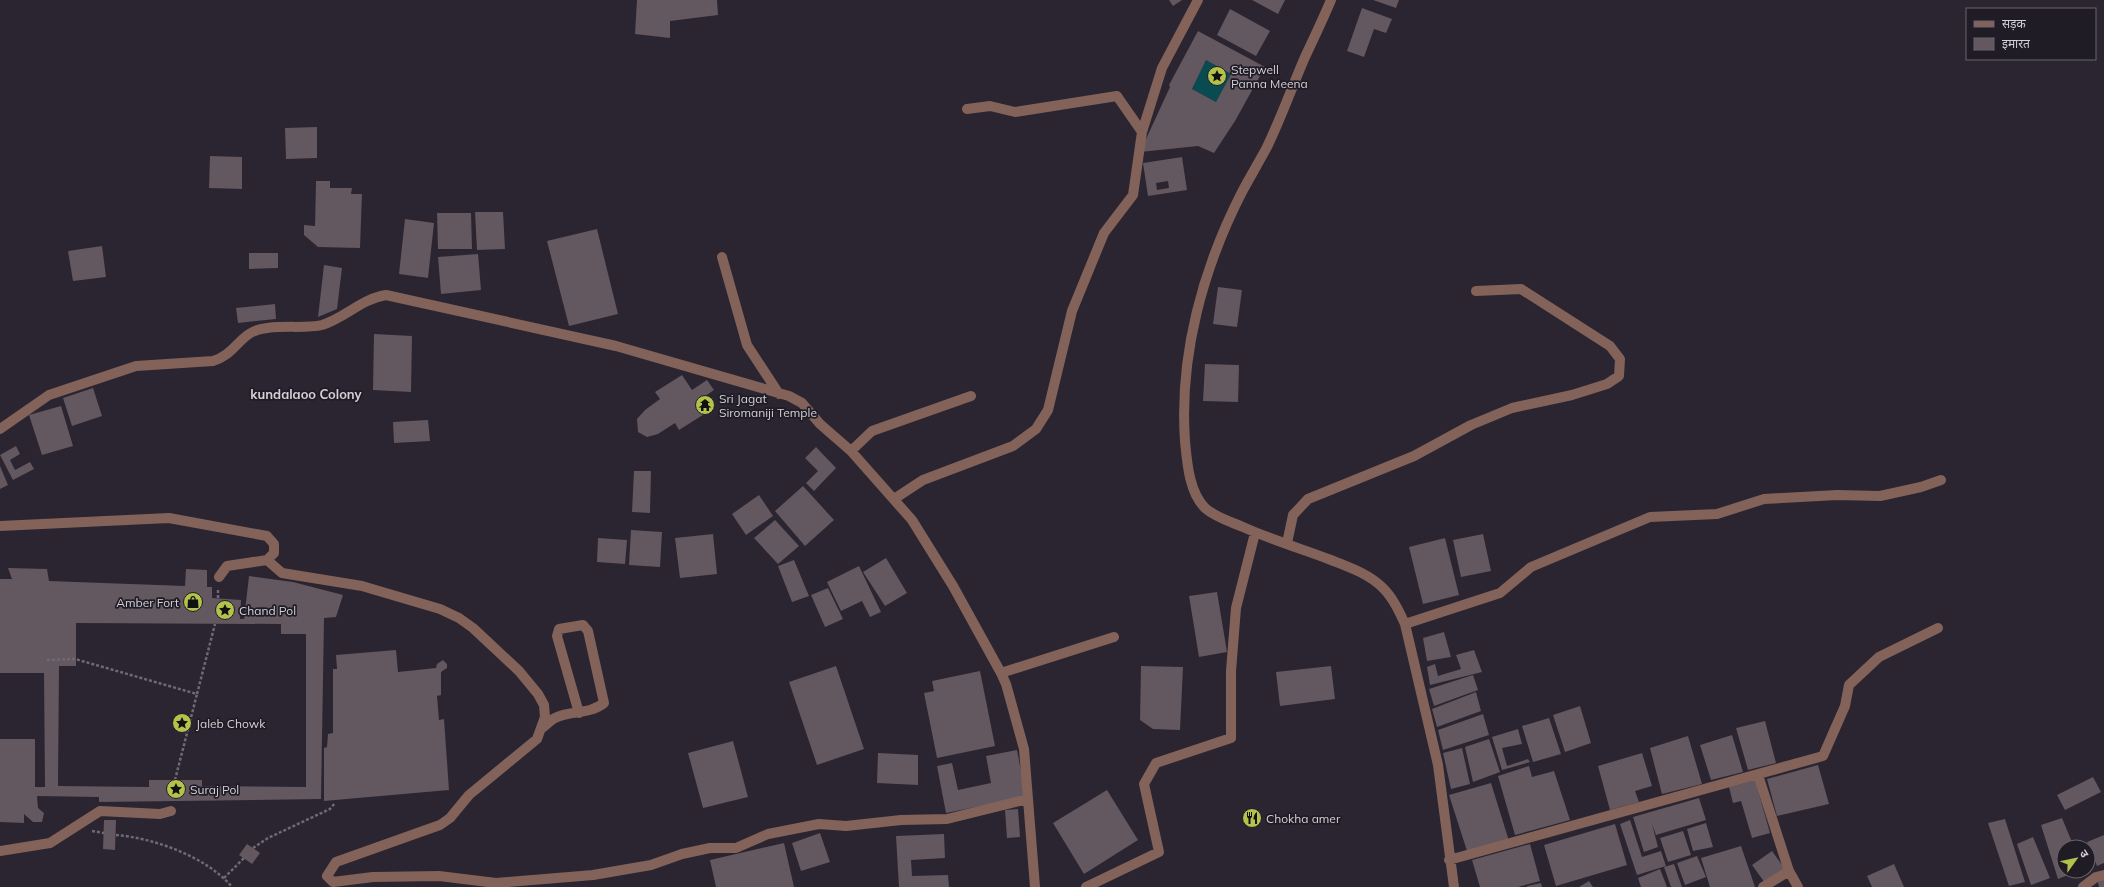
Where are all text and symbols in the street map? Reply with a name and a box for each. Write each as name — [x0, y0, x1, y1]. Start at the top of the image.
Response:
legend — [1966, 8, 2096, 60]
text: सड़क — [2002, 16, 2027, 31]
text: इमारत — [2002, 36, 2031, 51]
place label: Stepwell Panna Meena — [1231, 62, 1308, 91]
place icon: Stepwell Panna Meena — [1206, 65, 1228, 87]
district label: kundalaoo Colony — [250, 386, 363, 403]
place label: Sri Jagat Siromaniji Temple — [719, 391, 817, 420]
temple icon: Sri Jagat Siromaniji Temple — [694, 394, 716, 416]
shop icon: Amber Fort — [182, 591, 204, 613]
place label: Amber Fort — [116, 595, 179, 610]
place icon: Chand Pol — [214, 599, 236, 621]
place label: Chand Pol — [239, 603, 296, 618]
place icon: Jaleb Chowk — [171, 712, 193, 734]
place label: Jaleb Chowk — [196, 716, 266, 731]
place icon: Suraj Pol — [165, 778, 187, 800]
place label: Suraj Pol — [190, 782, 239, 797]
restaurant icon: Chokha amer — [1241, 807, 1263, 829]
place label: Chokha amer — [1266, 811, 1341, 826]
north arrow — [2056, 839, 2096, 879]
text: उ — [2077, 847, 2092, 861]

